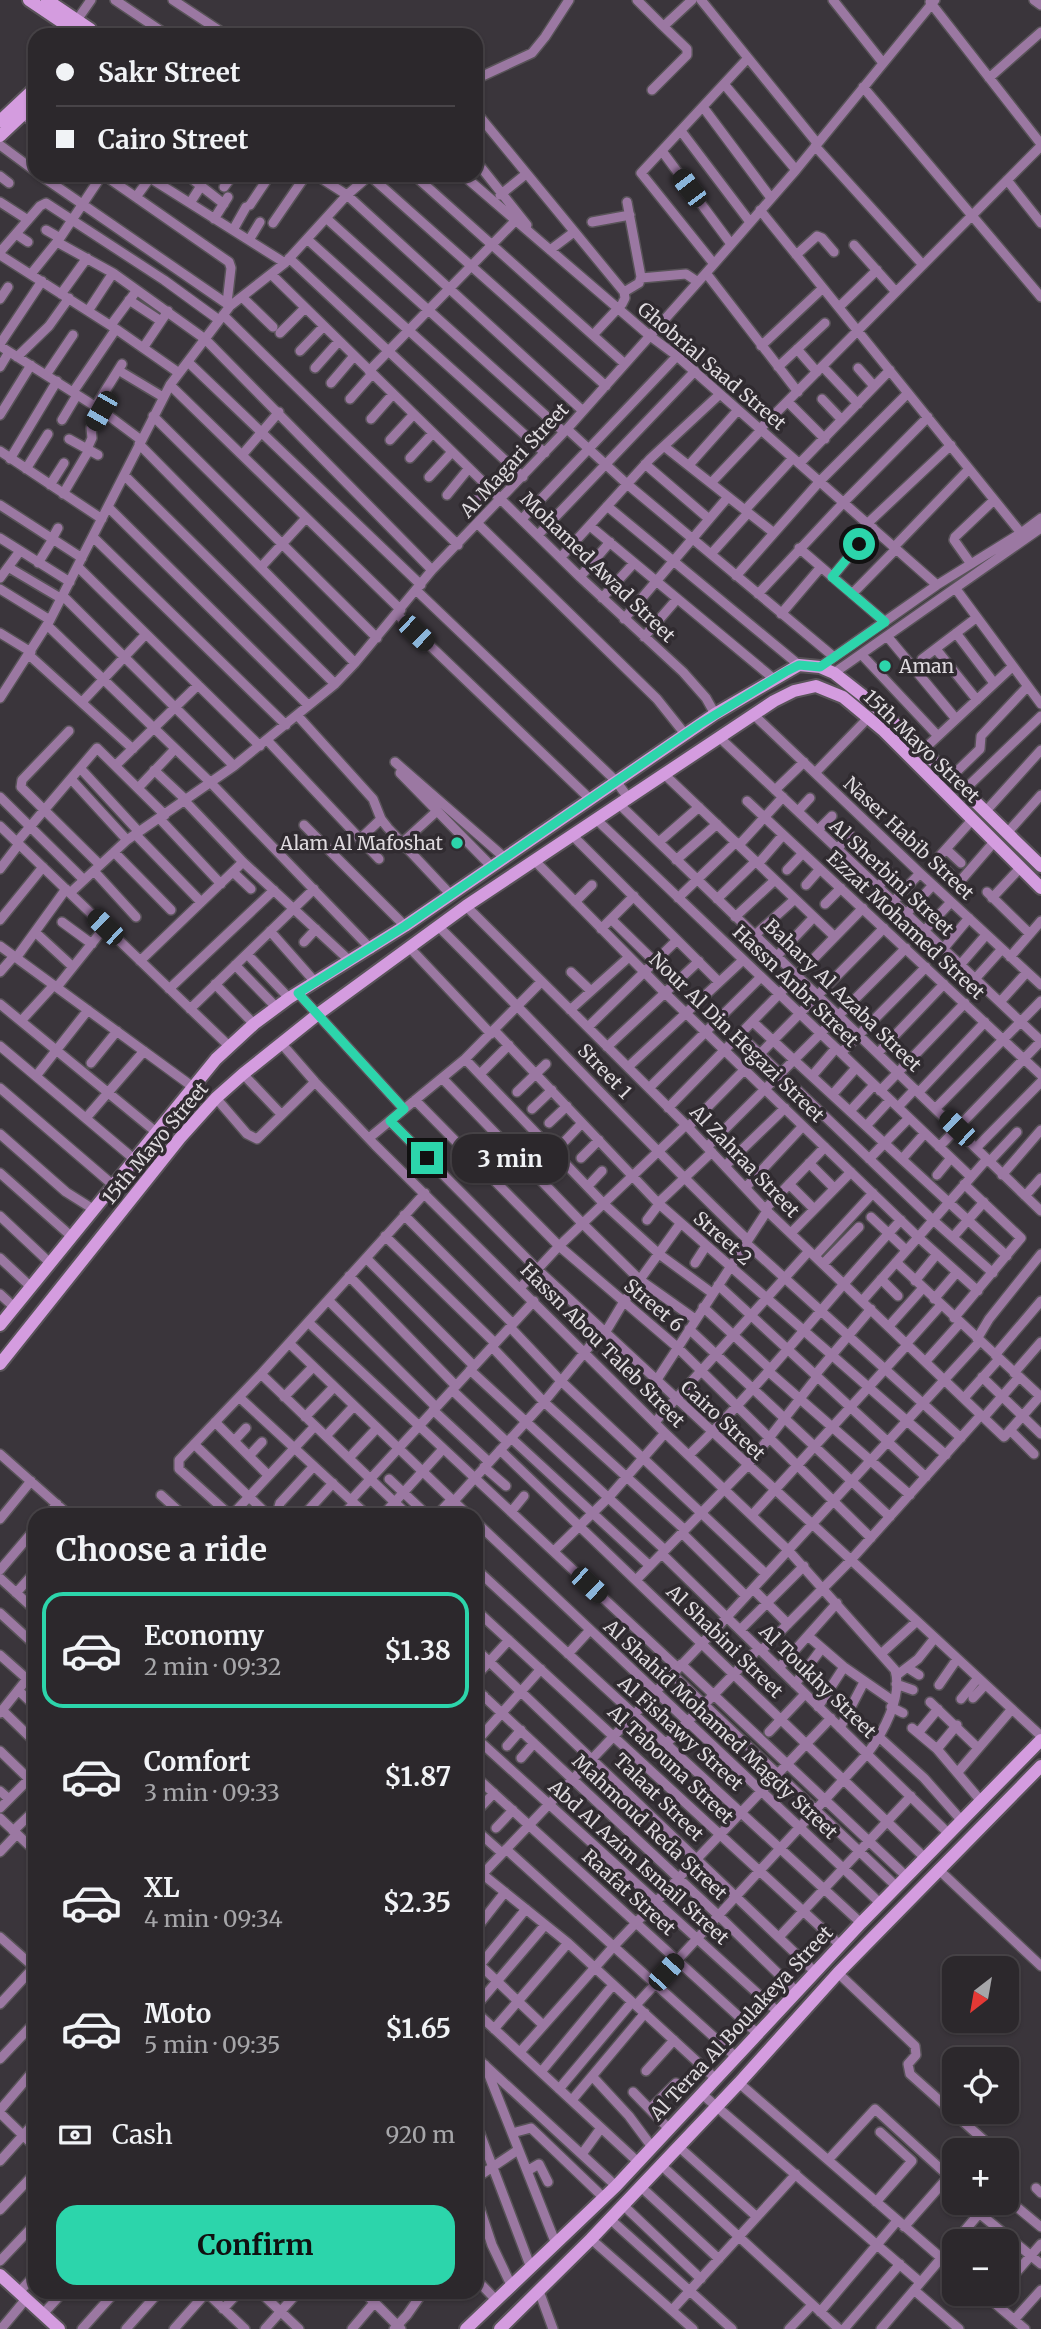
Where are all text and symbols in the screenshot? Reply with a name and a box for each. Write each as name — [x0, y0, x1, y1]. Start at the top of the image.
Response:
text: Sakr Street — [98, 56, 240, 89]
text: Cairo Street — [98, 123, 248, 156]
car — [668, 165, 711, 211]
street label: Ghobrial Saad Street — [633, 297, 792, 436]
car — [82, 388, 121, 434]
street label: Al Magari Street — [454, 397, 574, 523]
street label: Mohamed Awad Street — [516, 487, 681, 648]
route start — [843, 528, 875, 560]
car — [394, 611, 439, 655]
place label: Aman — [898, 654, 954, 678]
marker: Aman — [877, 658, 893, 674]
street label: 15th Mayo Street — [859, 684, 986, 808]
street label: Naser Habib Street — [839, 771, 980, 905]
street label: Al Sherbini Street — [824, 813, 959, 941]
place label: Alam Al Mafoshat — [279, 831, 444, 855]
marker: Alam Al Mafoshat — [449, 835, 465, 851]
street label: Ezzat Mohamed Street — [822, 846, 990, 1005]
car — [83, 905, 128, 949]
street label: Bahary Al Azaba Street — [759, 914, 927, 1077]
street label: Hassn Anbr Street — [728, 920, 864, 1053]
street label: Nour Al Din Hegazi Street — [644, 947, 830, 1127]
street label: Street 1 — [573, 1038, 637, 1104]
street label: 15th Mayo Street — [97, 1077, 214, 1209]
street label: Al Zahraa Street — [685, 1099, 805, 1223]
car — [935, 1106, 980, 1150]
callout: 3 min — [452, 1134, 567, 1182]
route end — [411, 1142, 443, 1174]
text: 3 min — [477, 1144, 543, 1173]
street label: Street 2 — [689, 1206, 757, 1270]
street label: Hassn Abou Taleb Street — [516, 1258, 691, 1433]
street label: Street 6 — [619, 1273, 689, 1337]
street label: Cairo Street — [676, 1375, 771, 1466]
text: Choose a ride — [56, 1530, 267, 1570]
car — [567, 1563, 612, 1607]
street label: Al Shabini Street — [661, 1579, 789, 1703]
street label: Al Shahid Mohamed Magdy Street — [598, 1613, 843, 1844]
street label: Al Toukhy Street — [754, 1618, 882, 1743]
icon: car — [60, 1619, 123, 1682]
text: Economy — [144, 1619, 264, 1652]
text: $1.38 — [384, 1634, 451, 1667]
text: 2 min · 09:32 — [144, 1652, 281, 1681]
street label: Al Fishawy Street — [613, 1670, 749, 1796]
street label: Al Tabouna Street — [602, 1699, 739, 1829]
icon: car — [60, 1745, 123, 1808]
text: Comfort — [144, 1745, 250, 1778]
street label: Talaat Street — [609, 1748, 709, 1846]
street label: Mahmoud Reda Street — [568, 1749, 733, 1905]
text: $1.87 — [384, 1760, 451, 1793]
street label: Abd Al Azim Ismail Street — [543, 1774, 735, 1950]
text: 3 min · 09:33 — [144, 1778, 280, 1807]
street label: Raafat Street — [577, 1844, 681, 1941]
icon: car — [60, 1871, 123, 1934]
text: XL — [144, 1871, 180, 1904]
text: $2.35 — [383, 1886, 451, 1919]
text: 4 min · 09:34 — [144, 1904, 283, 1933]
street label: Al Teraa Al Boulakeya Street — [644, 1920, 838, 2126]
car — [645, 1949, 688, 1995]
north arrow — [942, 1956, 1018, 2034]
map controls — [942, 1956, 1019, 2306]
icon: car — [60, 1997, 123, 2060]
text: Moto — [144, 1997, 211, 2030]
text: $1.65 — [385, 2012, 451, 2045]
text: 5 min · 09:35 — [144, 2030, 280, 2059]
button: locate — [942, 2047, 1019, 2124]
icon: cash — [56, 2116, 94, 2154]
text: Cash — [112, 2118, 173, 2151]
text: 920 m — [385, 2120, 455, 2149]
button: + — [942, 2138, 1019, 2215]
button: Confirm — [56, 2205, 455, 2285]
button: − — [942, 2229, 1019, 2306]

